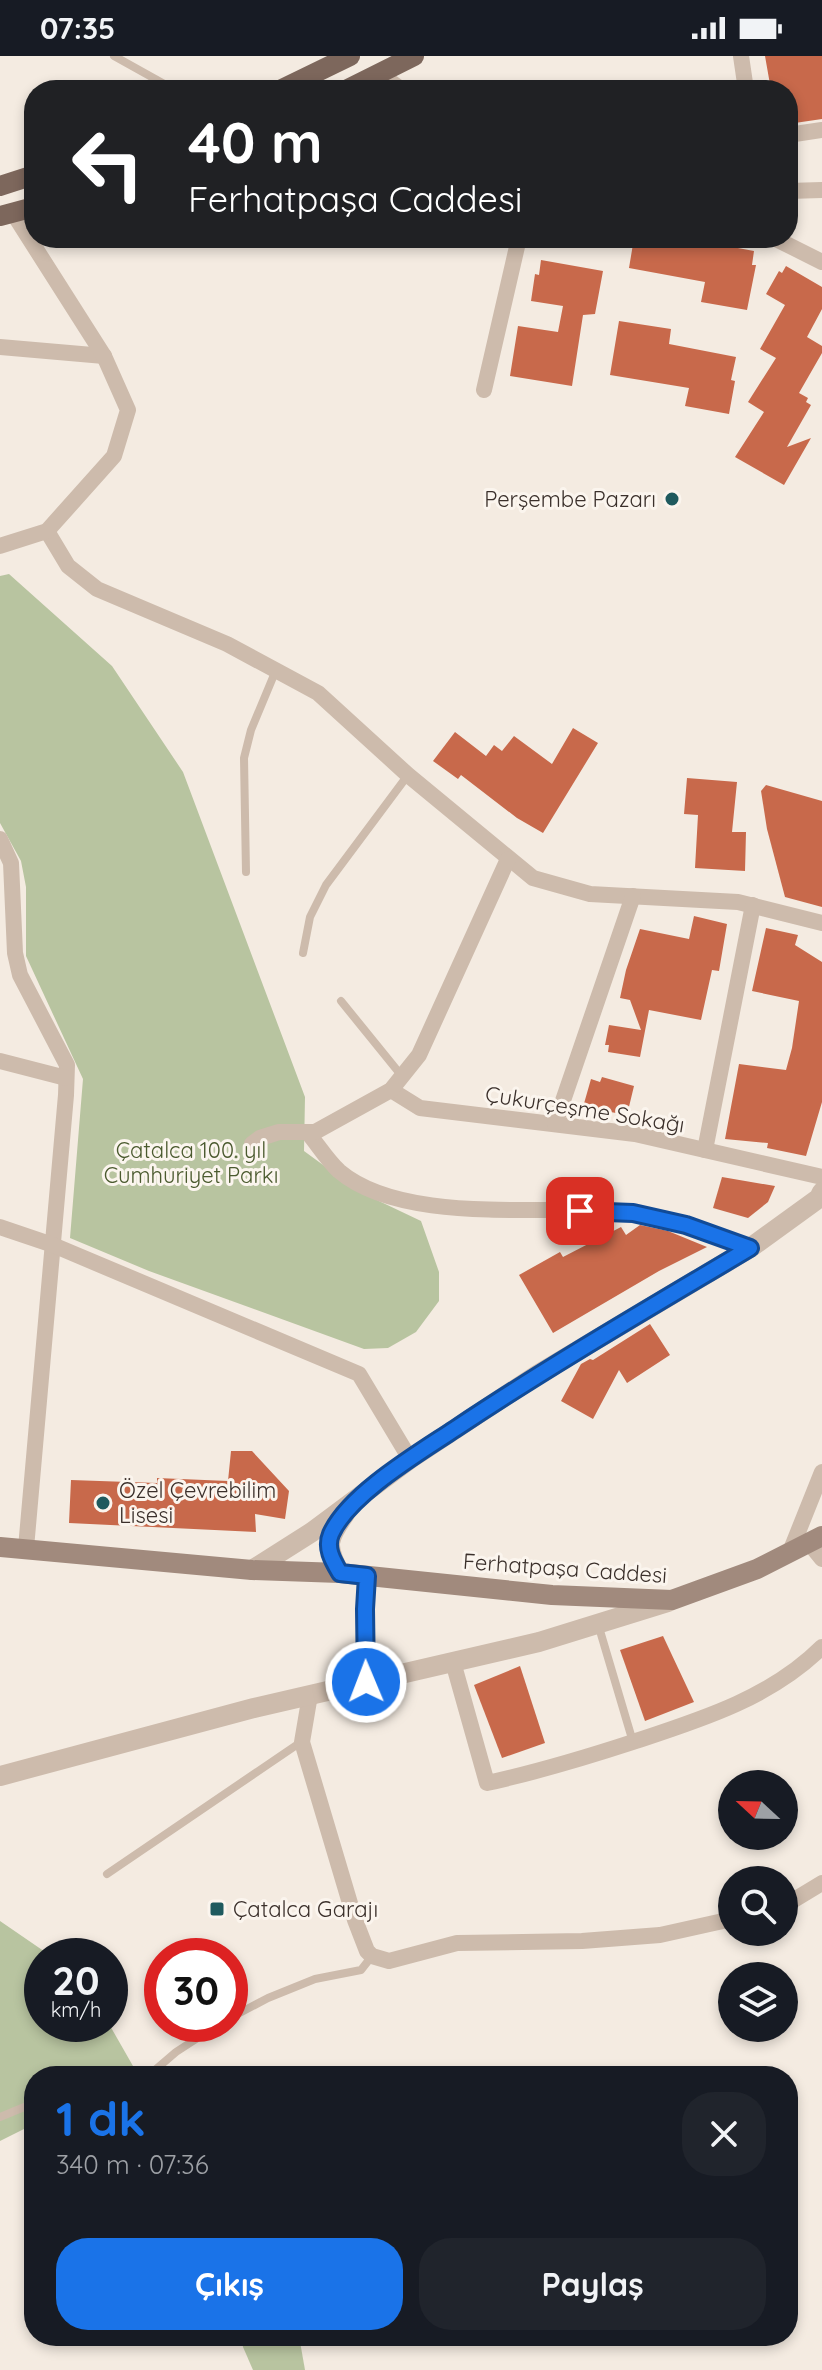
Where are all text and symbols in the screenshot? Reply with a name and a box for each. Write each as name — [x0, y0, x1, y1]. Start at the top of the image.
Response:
text: 07:35 — [40, 9, 115, 47]
text: 40 m — [188, 107, 323, 177]
icon: left — [56, 112, 160, 216]
text: Ferhatpaşa Caddesi — [188, 176, 523, 221]
place label: Perşembe Pazarı — [484, 485, 656, 513]
marker: Perşembe Pazarı — [663, 490, 681, 508]
street label: Çukurçeşme Sokağı — [483, 1079, 687, 1139]
park label: Çatalca 100. yıl Cumhuriyet Parkı — [104, 1136, 278, 1189]
pin — [546, 1177, 614, 1245]
icon: arrive — [558, 1189, 602, 1233]
place label: Özel Çevrebilim Lisesi — [119, 1476, 276, 1529]
marker: Özel Çevrebilim Lisesi — [94, 1494, 112, 1512]
street label: Ferhatpaşa Caddesi — [462, 1547, 668, 1589]
position arrow — [324, 1640, 408, 1724]
north arrow — [718, 1770, 798, 1850]
map controls — [718, 1770, 798, 2042]
button: search — [718, 1866, 798, 1946]
place label: Çatalca Garajı — [233, 1895, 378, 1923]
marker: Çatalca Garajı — [208, 1900, 226, 1918]
speed limit sign: 30 — [144, 1938, 248, 2042]
text: 20 — [52, 1955, 100, 2005]
button: layers — [718, 1962, 798, 2042]
text: km/h — [51, 1997, 101, 2022]
text: 1 dk — [56, 2088, 146, 2148]
button: close — [682, 2092, 766, 2176]
text: 340 m · 07:36 — [56, 2148, 209, 2181]
button: Çıkış — [56, 2238, 403, 2330]
button: Paylaş — [419, 2238, 766, 2330]

